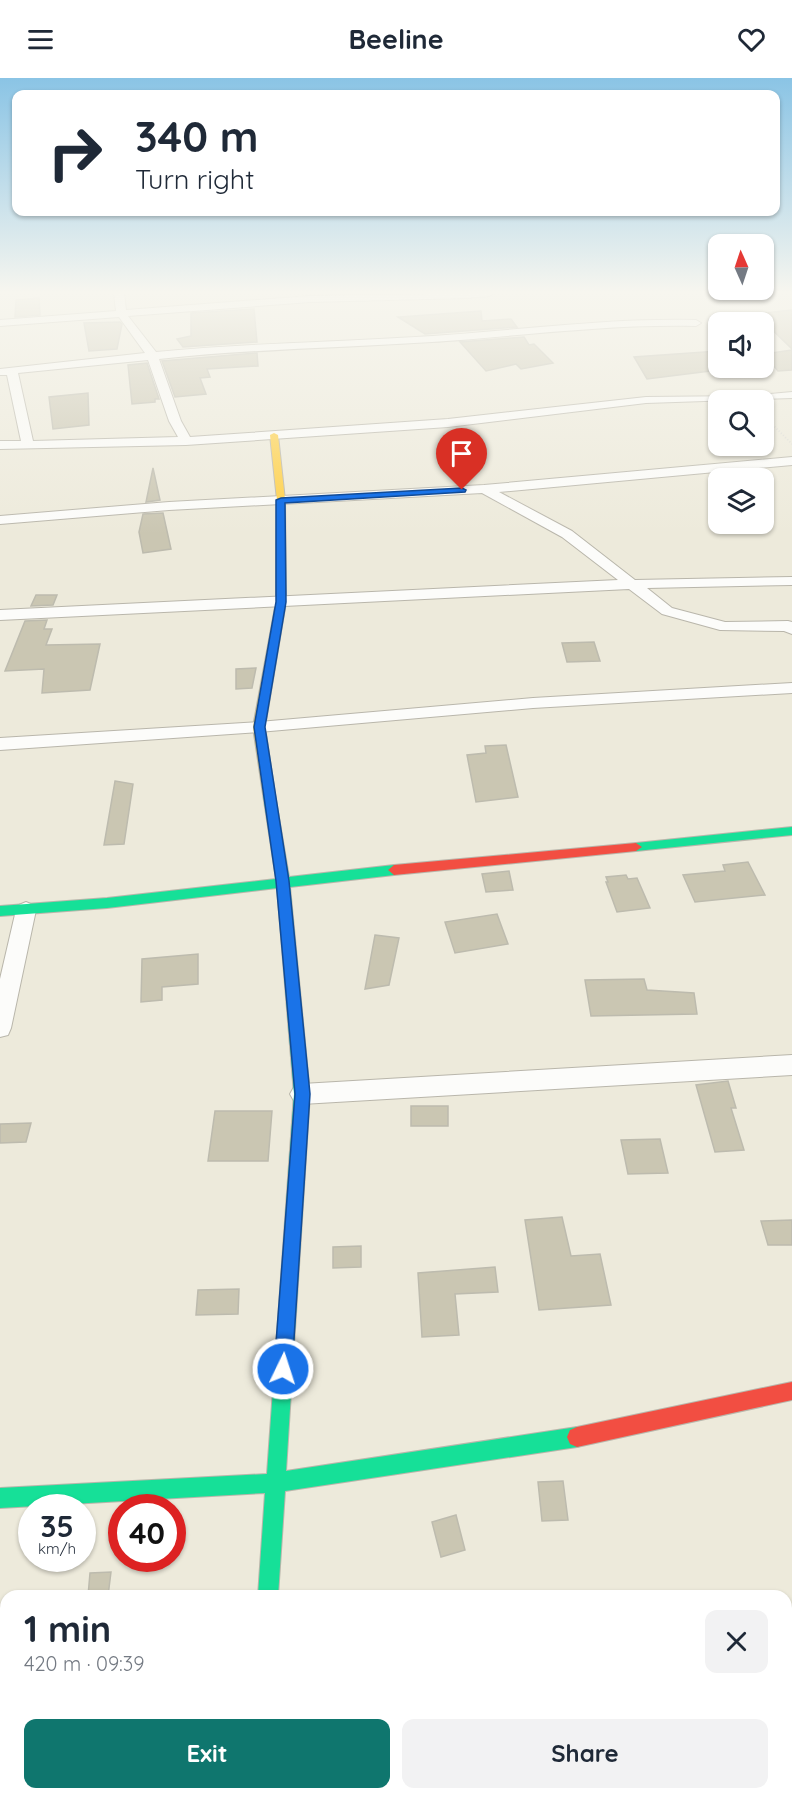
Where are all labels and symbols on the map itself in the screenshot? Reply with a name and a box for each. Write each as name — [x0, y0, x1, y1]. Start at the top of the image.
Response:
north arrow — [708, 234, 774, 300]
pin — [436, 428, 487, 490]
position arrow — [251, 1337, 315, 1401]
speed limit sign: 40 — [108, 1494, 186, 1572]

